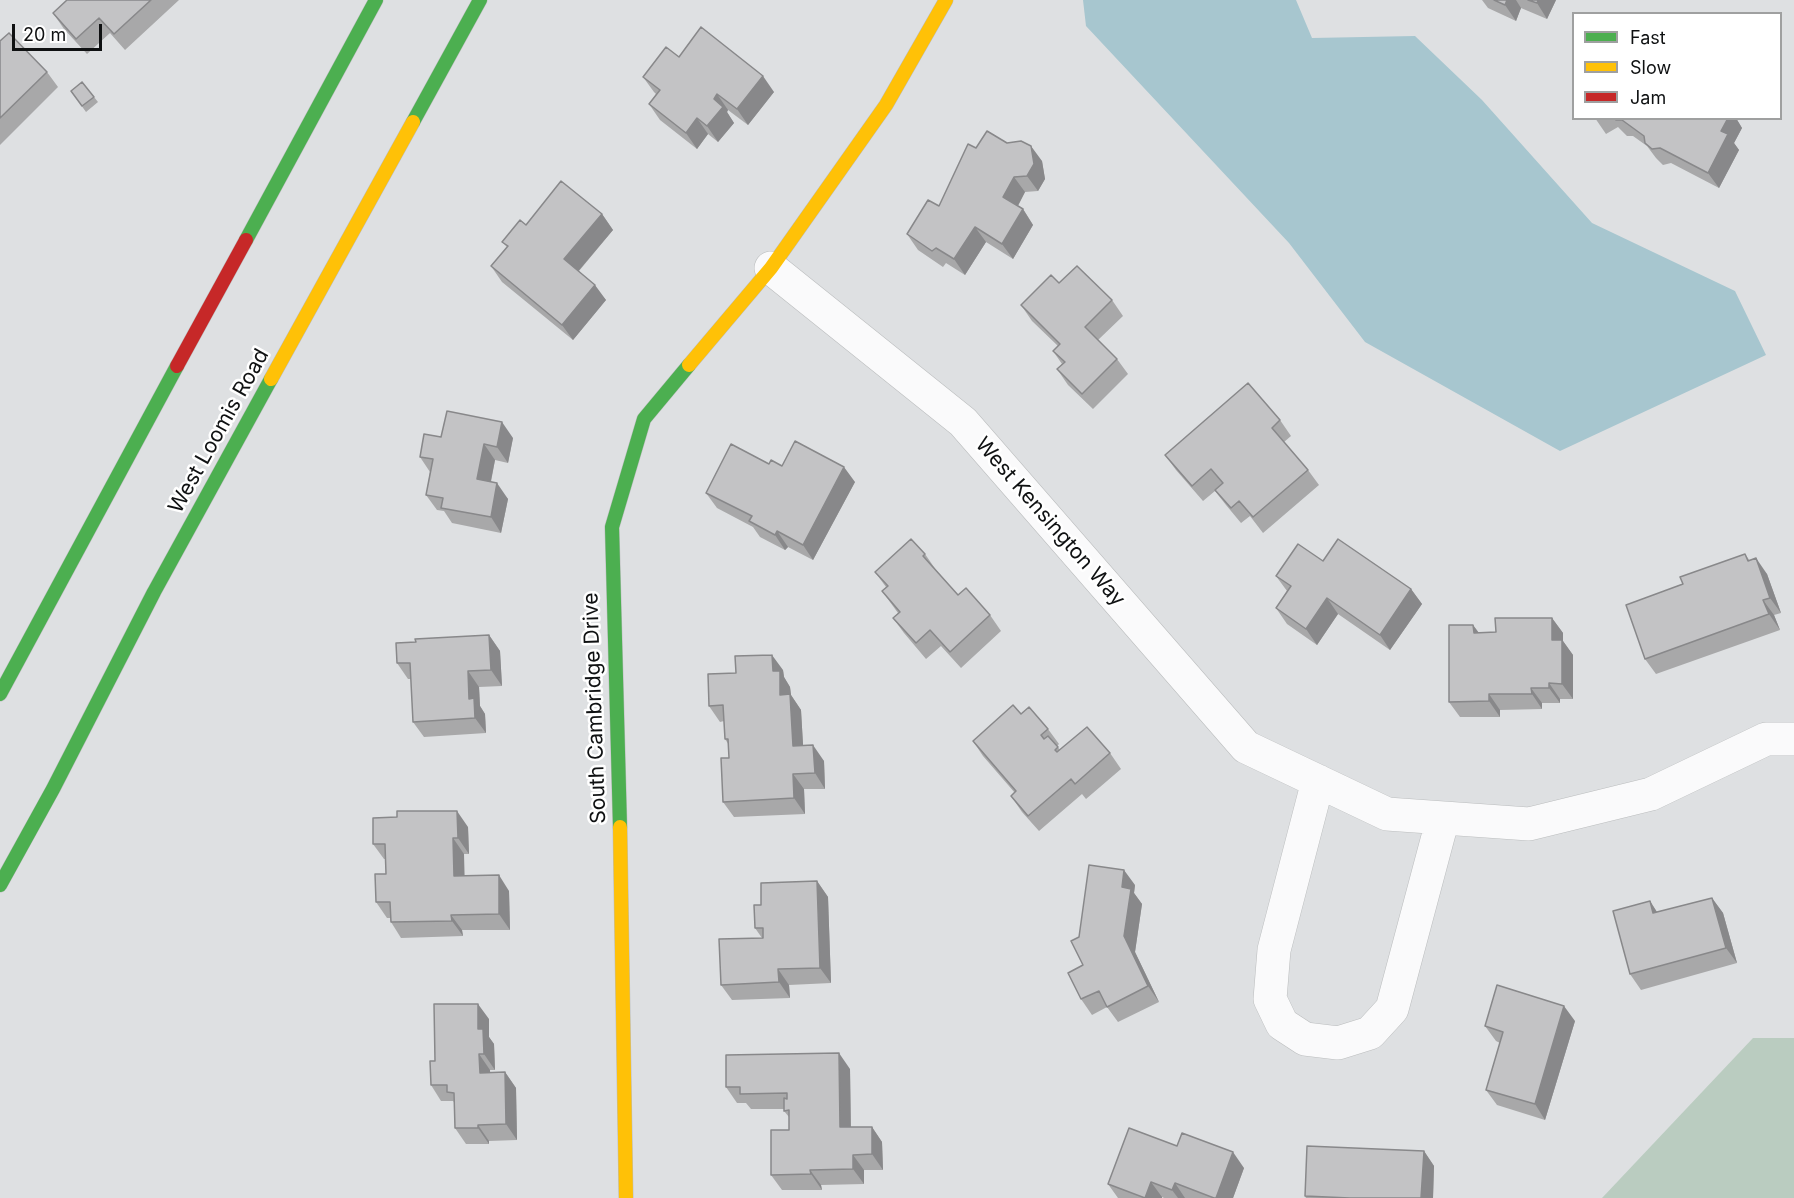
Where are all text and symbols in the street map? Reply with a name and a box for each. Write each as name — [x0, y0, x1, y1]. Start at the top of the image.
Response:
scale bar — [15, 12, 105, 50]
legend — [1572, 12, 1782, 120]
text: 20 m — [23, 24, 66, 45]
text: Fast — [1630, 27, 1666, 48]
text: Slow — [1630, 57, 1671, 78]
text: Jam — [1630, 87, 1666, 108]
street label: West Loomis Road — [163, 344, 275, 518]
street label: West Kensington Way — [970, 432, 1130, 612]
street label: South Cambridge Drive — [578, 592, 612, 824]

